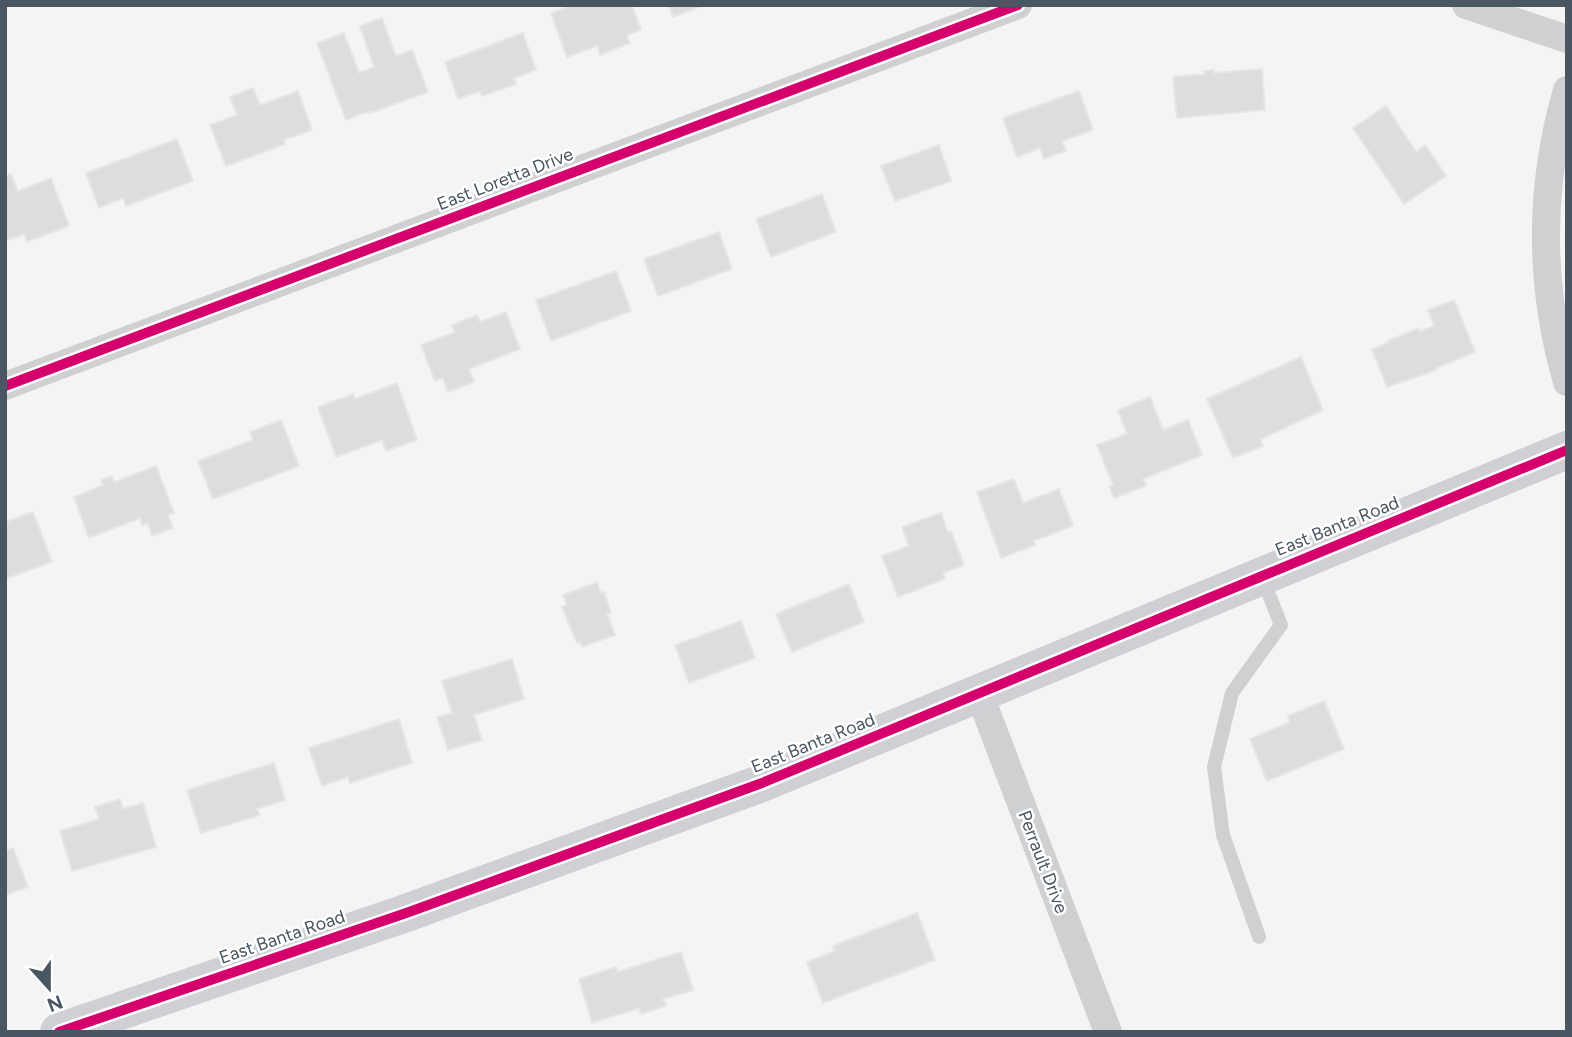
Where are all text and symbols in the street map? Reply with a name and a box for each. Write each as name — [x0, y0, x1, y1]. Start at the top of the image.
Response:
street label: East Loretta Drive — [434, 143, 576, 215]
street label: East Banta Road — [1272, 491, 1402, 561]
street label: East Banta Road — [748, 708, 878, 778]
street label: Perrault Drive — [1013, 808, 1073, 917]
street label: East Banta Road — [216, 905, 348, 969]
north arrow — [14, 953, 84, 1023]
text: N — [44, 990, 66, 1017]

